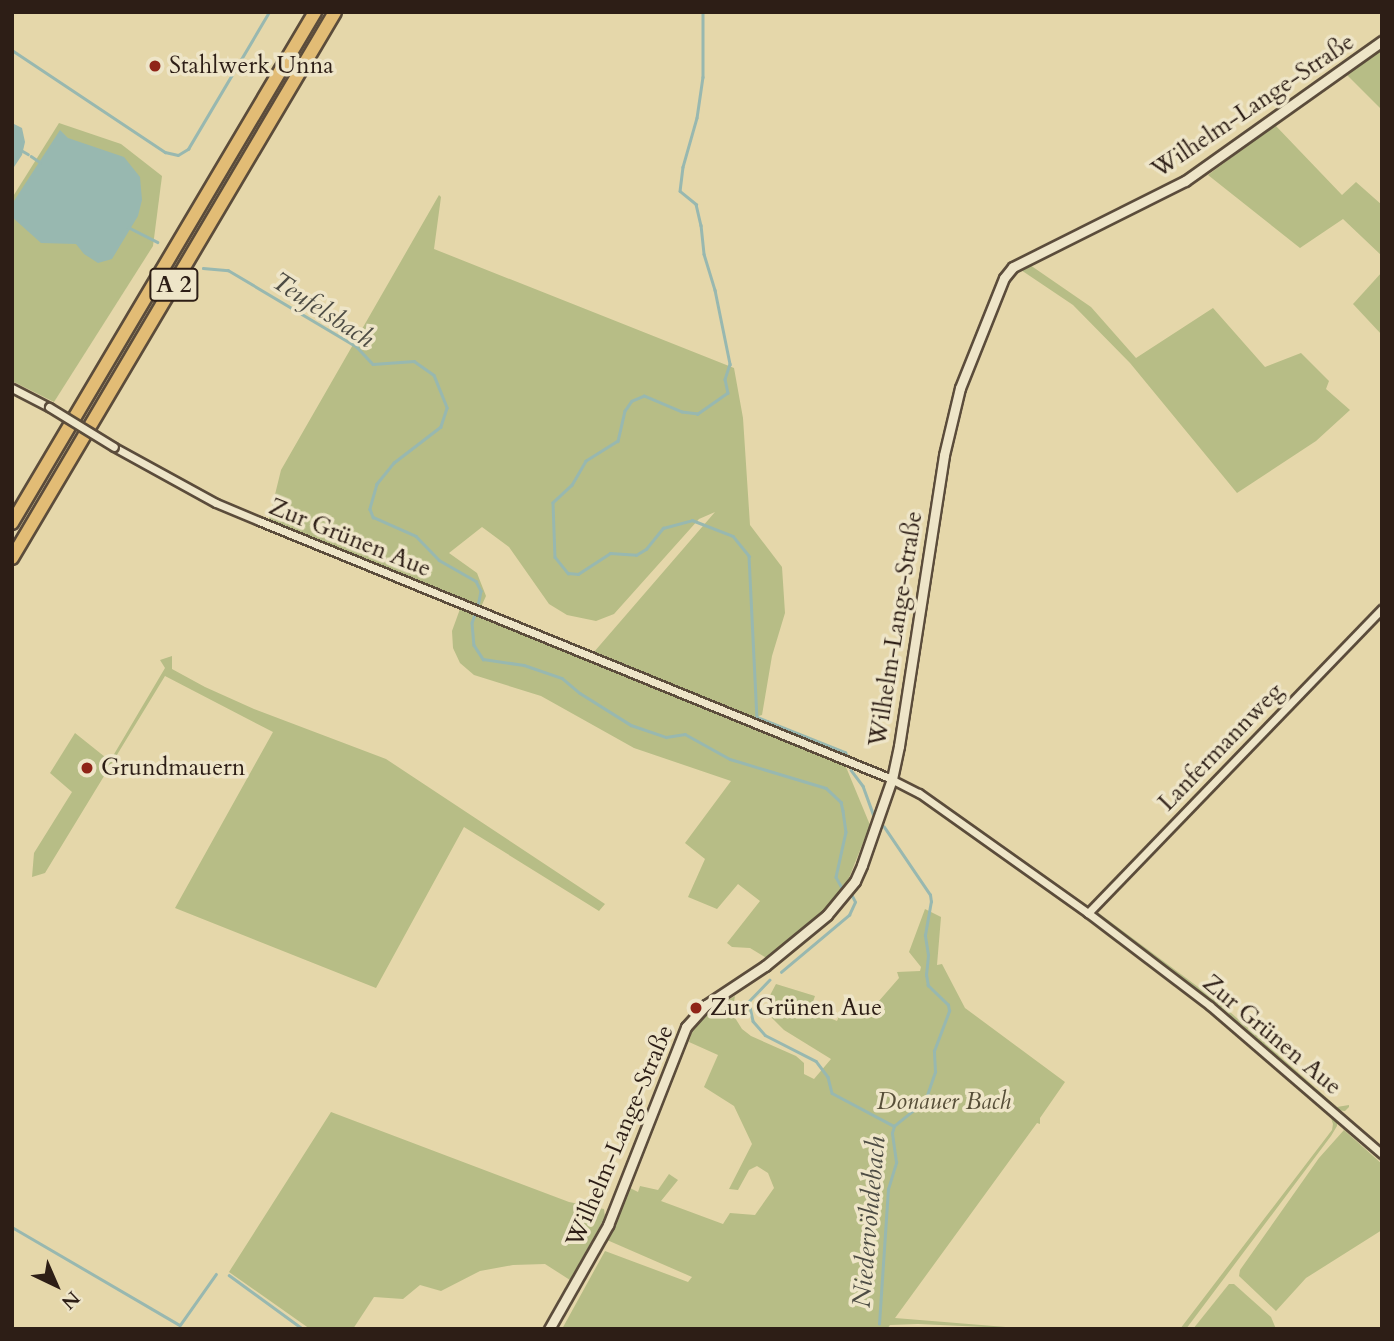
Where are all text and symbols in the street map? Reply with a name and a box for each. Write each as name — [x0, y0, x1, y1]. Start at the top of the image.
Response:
street label: Wilhelm-Lange-Straße — [1146, 28, 1360, 184]
place label: Stahlwerk Unna — [169, 52, 334, 80]
marker: Stahlwerk Unna — [147, 58, 163, 74]
water label: Teufelsbach — [266, 265, 380, 355]
road number: A 2 — [148, 266, 200, 304]
street label: Zur Grünen Aue — [265, 492, 435, 584]
street label: Wilhelm-Lange-Straße — [863, 509, 929, 749]
street label: Lanfermannweg — [1153, 677, 1289, 817]
place label: Grundmauern — [101, 754, 245, 782]
marker: Grundmauern — [79, 760, 95, 776]
street label: Zur Grünen Aue — [1197, 969, 1347, 1101]
place label: Zur Grünen Aue — [710, 994, 882, 1022]
marker: Zur Grünen Aue — [688, 1000, 704, 1016]
street label: Wilhelm-Lange-Straße — [560, 1021, 680, 1251]
park label: Donauer Bach — [877, 1088, 1011, 1116]
water label: Niedervöhdebach — [846, 1135, 892, 1309]
north arrow — [21, 1250, 91, 1320]
text: N — [56, 1285, 86, 1315]

